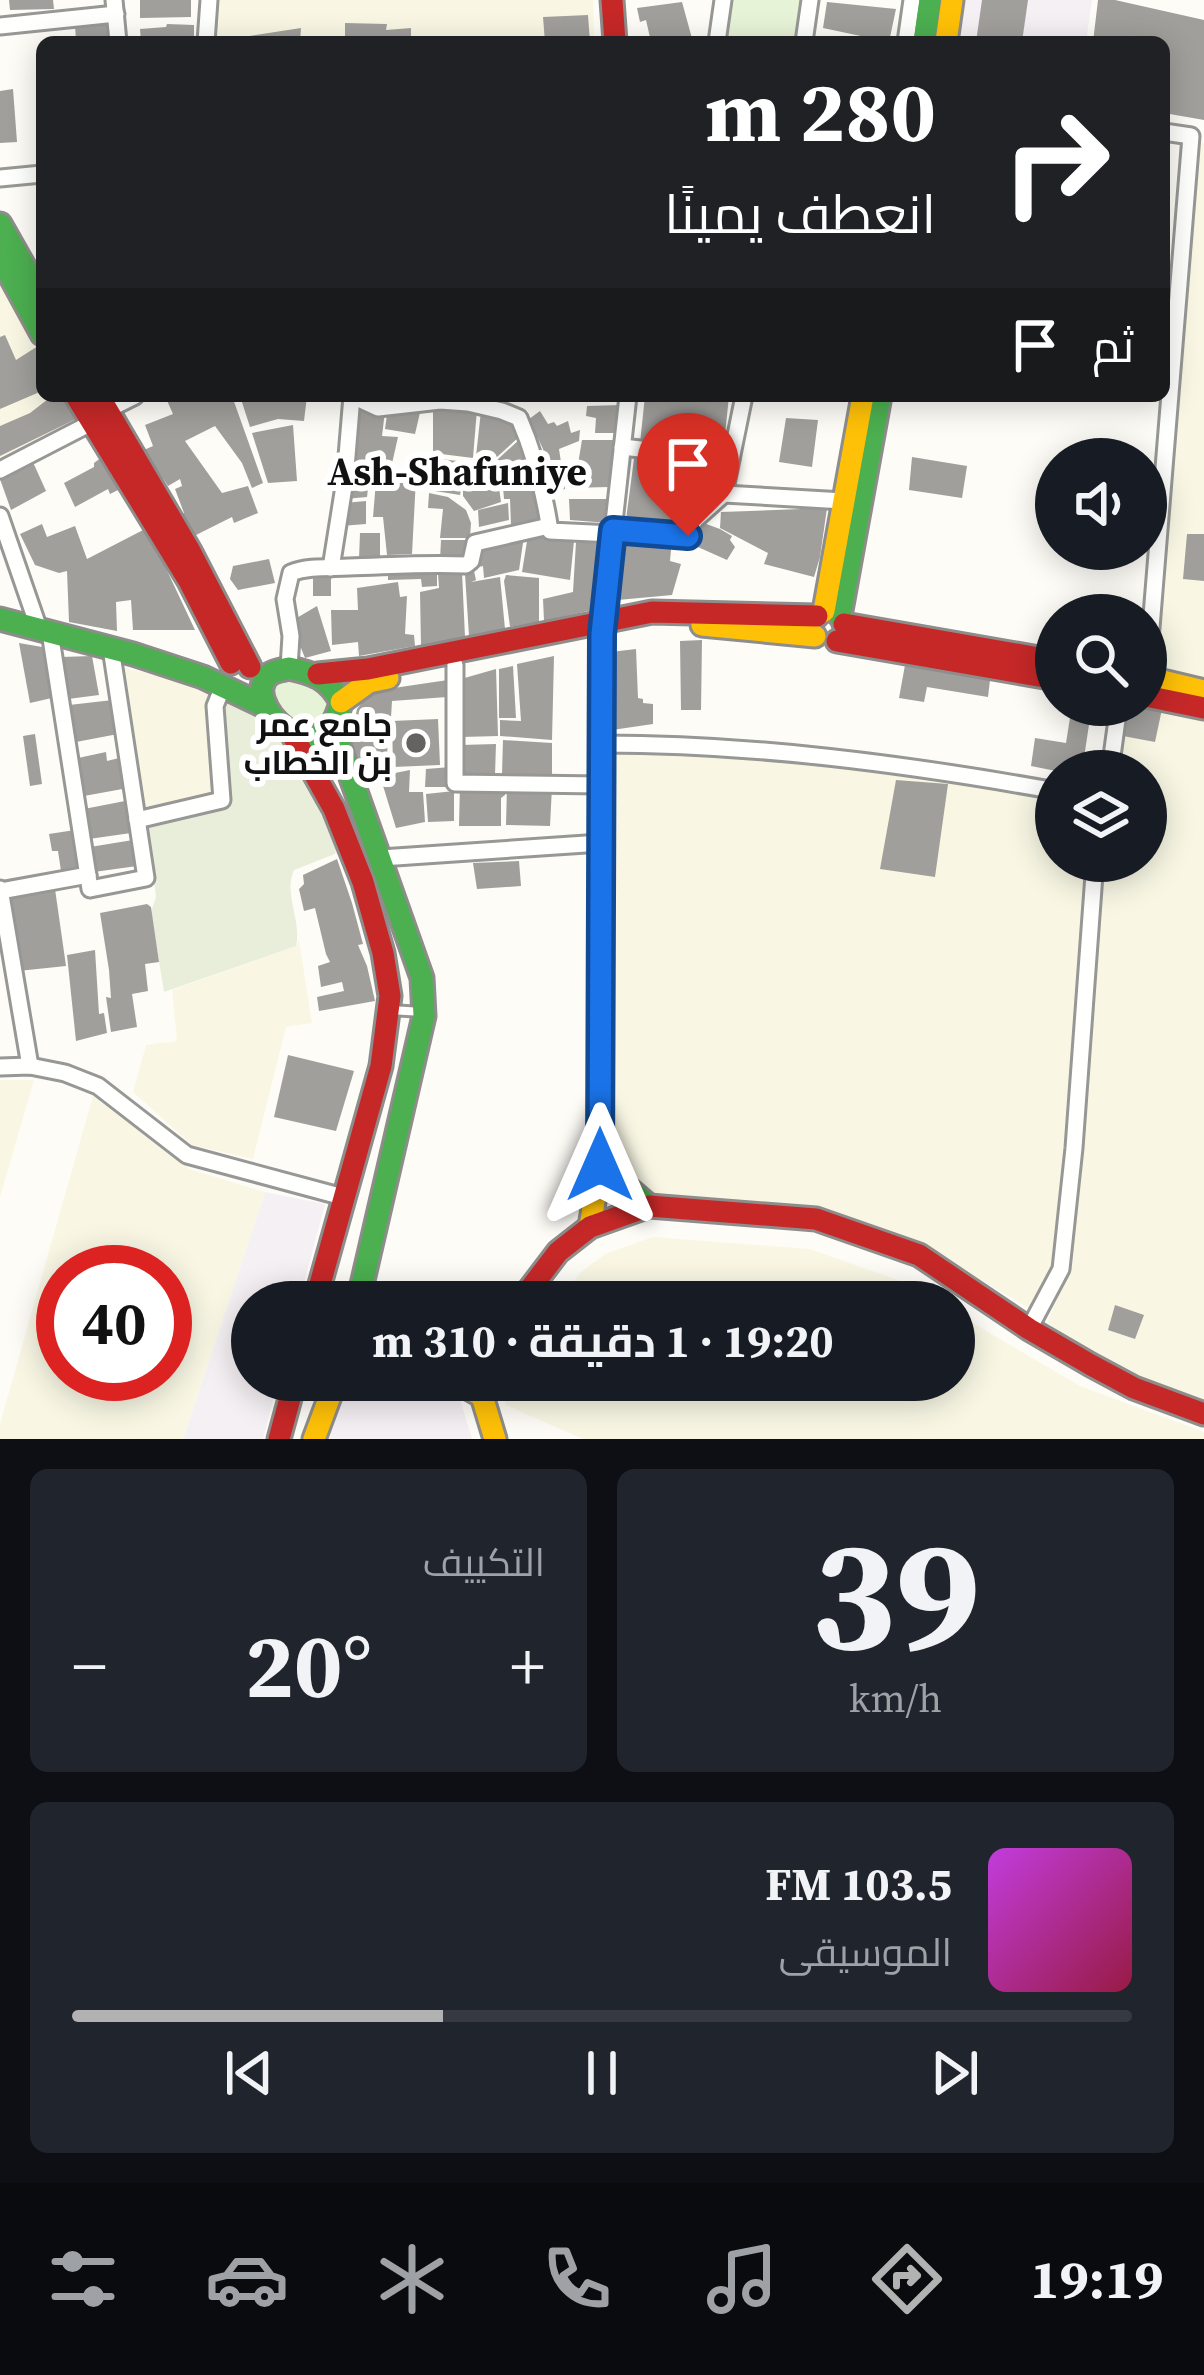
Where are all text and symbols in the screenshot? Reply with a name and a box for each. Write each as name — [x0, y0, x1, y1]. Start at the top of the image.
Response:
text: 280 m — [705, 54, 936, 169]
icon: right — [978, 84, 1134, 240]
text: انعطف يمينًا — [664, 177, 936, 251]
icon: arrive — [1002, 312, 1068, 378]
text: ثم — [1092, 315, 1134, 377]
pin — [637, 413, 739, 536]
icon: arrive — [655, 431, 721, 497]
map controls — [1035, 438, 1167, 882]
button: sound — [1035, 438, 1167, 570]
district label: Ash-Shafuniye — [327, 445, 587, 498]
button: search — [1035, 594, 1167, 726]
place label: جامع عمر بن الخطاب — [244, 702, 392, 785]
marker: جامع عمر بن الخطاب — [403, 730, 429, 756]
button: layers — [1035, 750, 1167, 882]
position arrow — [537, 1102, 663, 1228]
speed limit sign: 40 — [36, 1245, 192, 1401]
text: 19:20 · 1 دقيقة · 310 m — [372, 1310, 834, 1372]
text: 39 — [811, 1487, 980, 1701]
text: التكييف — [423, 1536, 545, 1589]
text: 20° — [245, 1604, 372, 1727]
text: − — [72, 1621, 107, 1711]
text: + — [510, 1621, 545, 1711]
text: km/h — [849, 1672, 942, 1725]
text: 103.5 FM — [765, 1853, 952, 1915]
text: الموسيقى — [779, 1926, 952, 1979]
icon: previous — [216, 2040, 282, 2106]
icon: pause — [569, 2040, 635, 2106]
icon: next — [922, 2040, 988, 2106]
icon: filters — [41, 2237, 125, 2321]
icon: car — [205, 2237, 289, 2321]
icon: climate — [370, 2237, 454, 2321]
icon: phone — [535, 2237, 619, 2321]
icon: music — [700, 2237, 784, 2321]
icon: directions — [865, 2237, 949, 2321]
text: 19:19 — [1030, 2242, 1164, 2316]

